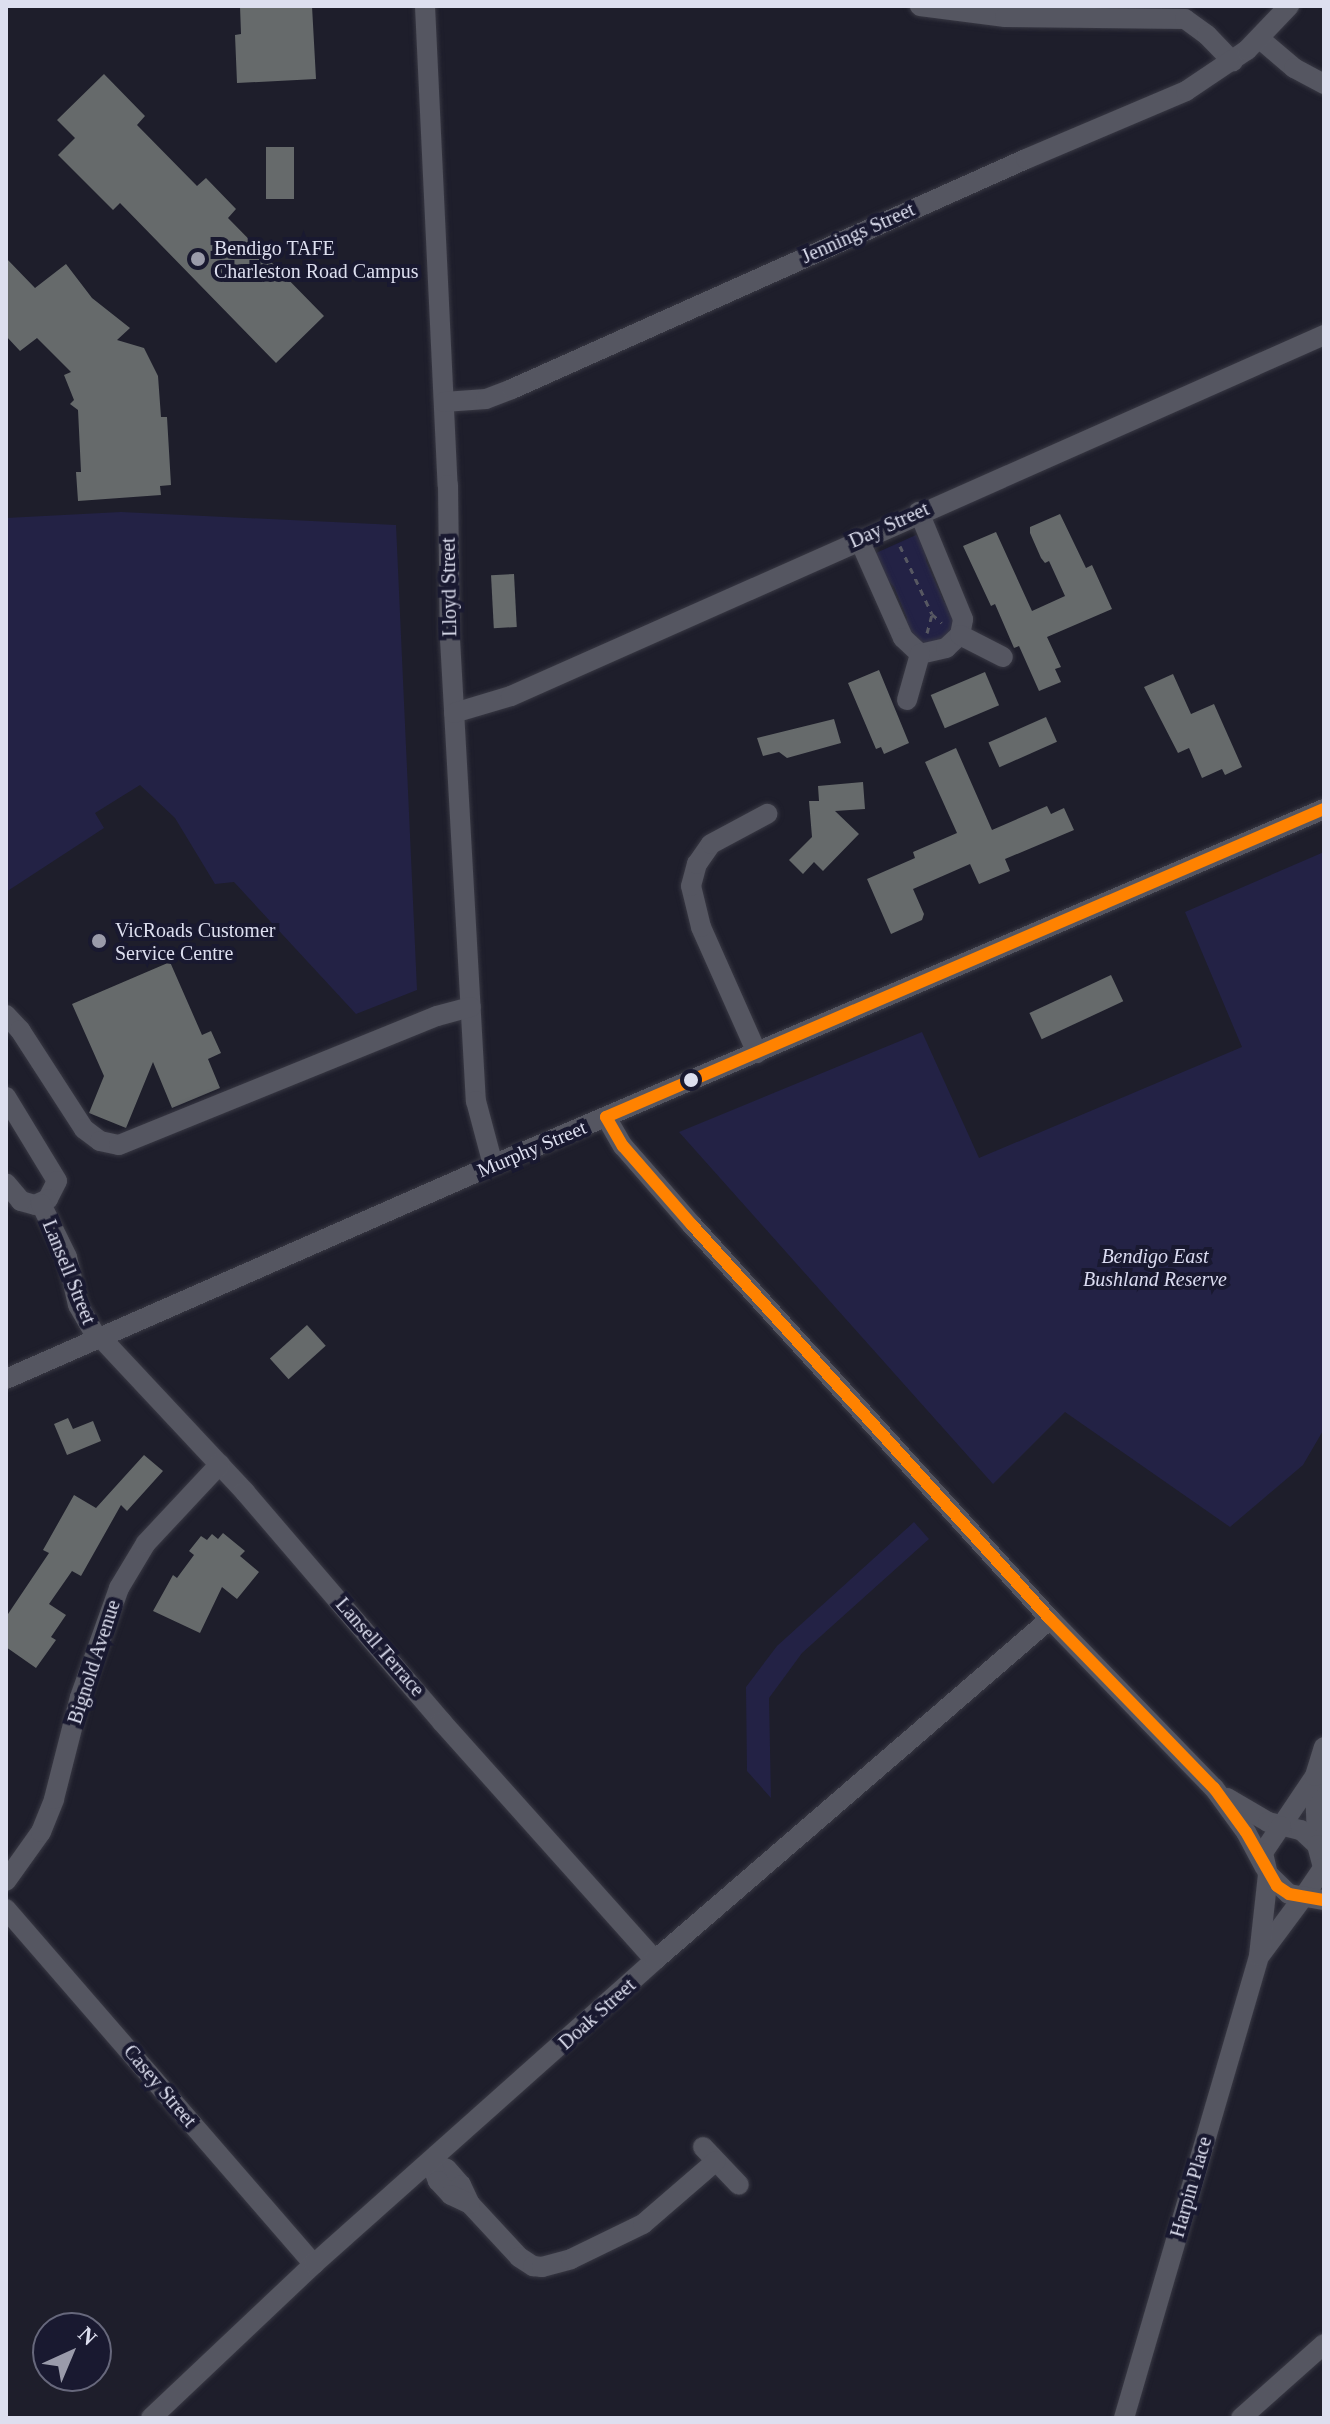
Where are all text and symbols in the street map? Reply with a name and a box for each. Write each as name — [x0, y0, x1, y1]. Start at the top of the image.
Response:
street label: Jennings Street — [798, 197, 918, 269]
place label: Bendigo TAFE Charleston Road Campus — [214, 236, 418, 283]
marker: Bendigo TAFE Charleston Road Campus — [189, 250, 207, 268]
street label: Day Street — [845, 497, 933, 553]
street label: Lloyd Street — [436, 537, 462, 637]
place label: VicRoads Customer Service Centre — [115, 918, 275, 965]
marker: VicRoads Customer Service Centre — [90, 932, 108, 950]
unlabelled marker — [683, 1072, 699, 1088]
street label: Murphy Street — [474, 1115, 590, 1183]
street label: Lansell Street — [37, 1216, 101, 1328]
park label: Bendigo East Bushland Reserve — [1083, 1245, 1227, 1292]
street label: Lansell Terrace — [330, 1593, 430, 1701]
street label: Bignold Avenue — [62, 1596, 126, 1728]
street label: Doak Street — [554, 1973, 640, 2055]
street label: Casey Street — [118, 2040, 202, 2132]
street label: Harpin Place — [1165, 2134, 1217, 2240]
north arrow — [32, 2312, 112, 2392]
text: N — [73, 2321, 102, 2350]

